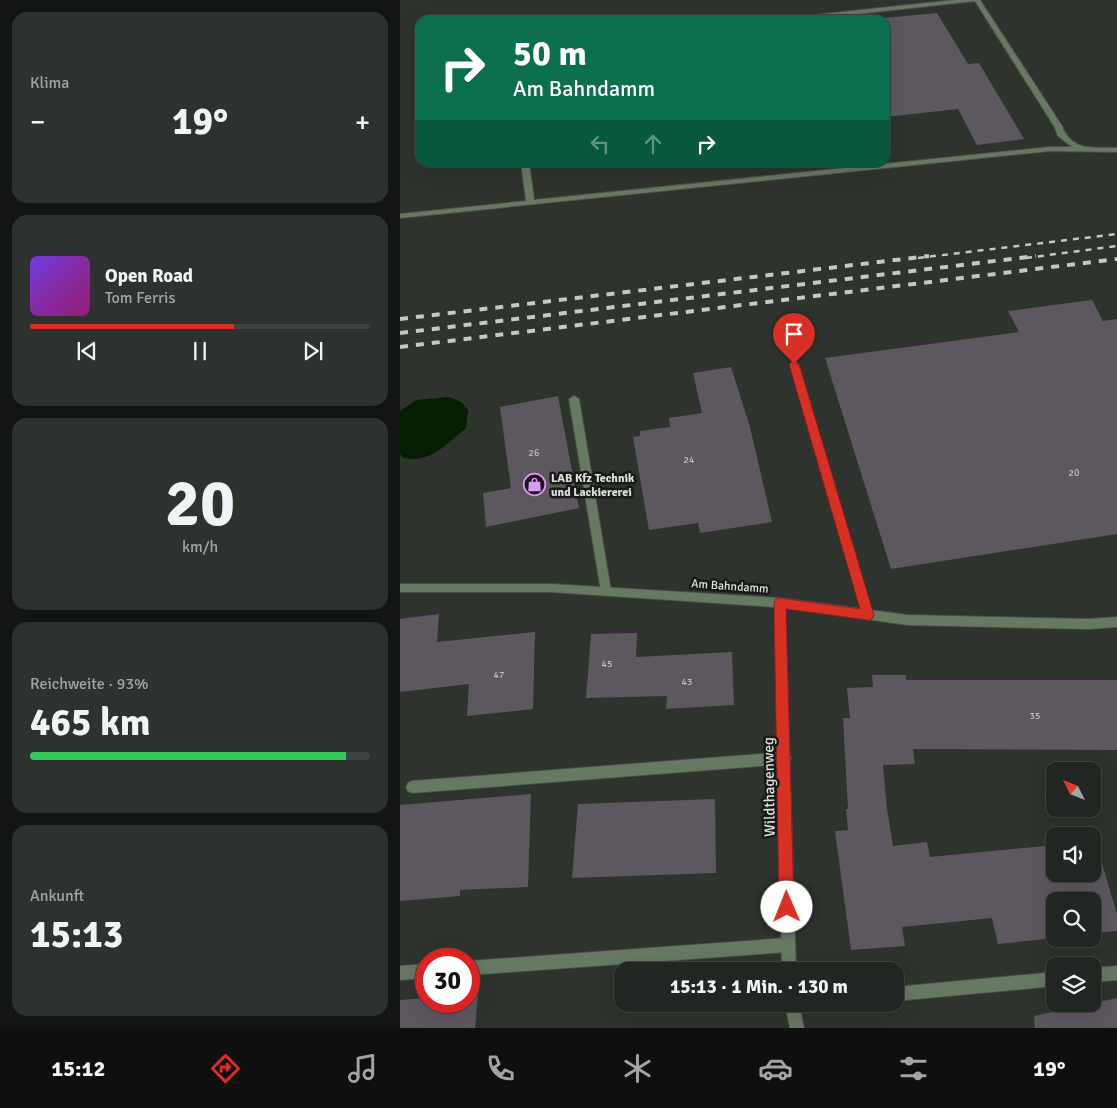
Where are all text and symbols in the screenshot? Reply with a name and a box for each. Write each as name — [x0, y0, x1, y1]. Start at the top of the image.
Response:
text: 50 m — [513, 32, 587, 75]
icon: right — [430, 35, 495, 100]
text: Klima — [30, 73, 69, 93]
text: Am Bahndamm — [513, 75, 655, 102]
text: 19° — [172, 98, 228, 145]
text: − — [30, 105, 45, 139]
text: + — [355, 105, 370, 139]
icon: left — [586, 130, 614, 158]
icon: ahead — [639, 130, 667, 158]
icon: right — [692, 130, 720, 158]
text: Open Road — [105, 264, 193, 288]
text: Tom Ferris — [105, 288, 175, 308]
pin — [773, 313, 815, 364]
icon: arrive — [780, 320, 808, 348]
icon: previous — [73, 337, 101, 365]
icon: pause — [186, 337, 214, 365]
icon: next — [299, 337, 327, 365]
house number: 26 — [529, 447, 539, 459]
house number: 24 — [684, 454, 695, 466]
text: 20 — [165, 464, 235, 544]
house number: 20 — [1069, 467, 1079, 479]
place label: LAB Kfz Technik und Lackiererei — [551, 471, 635, 500]
shop icon: LAB Kfz Technik und Lackiererei — [523, 473, 547, 497]
text: km/h — [182, 537, 218, 557]
street label: Am Bahndamm — [691, 576, 769, 597]
house number: 45 — [602, 658, 612, 670]
house number: 47 — [494, 669, 504, 681]
text: Reichweite · 93% — [30, 674, 149, 694]
house number: 43 — [682, 676, 692, 688]
text: 465 km — [30, 699, 151, 746]
house number: 35 — [1030, 710, 1040, 722]
street label: Wildthagenweg — [759, 737, 779, 837]
north arrow — [1046, 762, 1101, 818]
map controls — [1046, 762, 1101, 1012]
button: sound — [1046, 827, 1101, 882]
position arrow — [760, 880, 812, 932]
text: Ankunft — [30, 886, 84, 906]
button: search — [1046, 892, 1101, 947]
text: 15:13 — [30, 911, 123, 958]
speed limit sign: 30 — [415, 948, 480, 1013]
button: layers — [1046, 957, 1101, 1012]
text: 15:13 · 1 Min. · 130 m — [670, 975, 848, 999]
icon: directions — [208, 1051, 243, 1086]
icon: music — [345, 1051, 380, 1086]
icon: phone — [483, 1051, 518, 1086]
icon: climate — [620, 1051, 655, 1086]
icon: car — [758, 1051, 793, 1086]
icon: filters — [896, 1051, 931, 1086]
text: 15:12 — [51, 1055, 105, 1082]
text: 19° — [1033, 1055, 1066, 1082]

